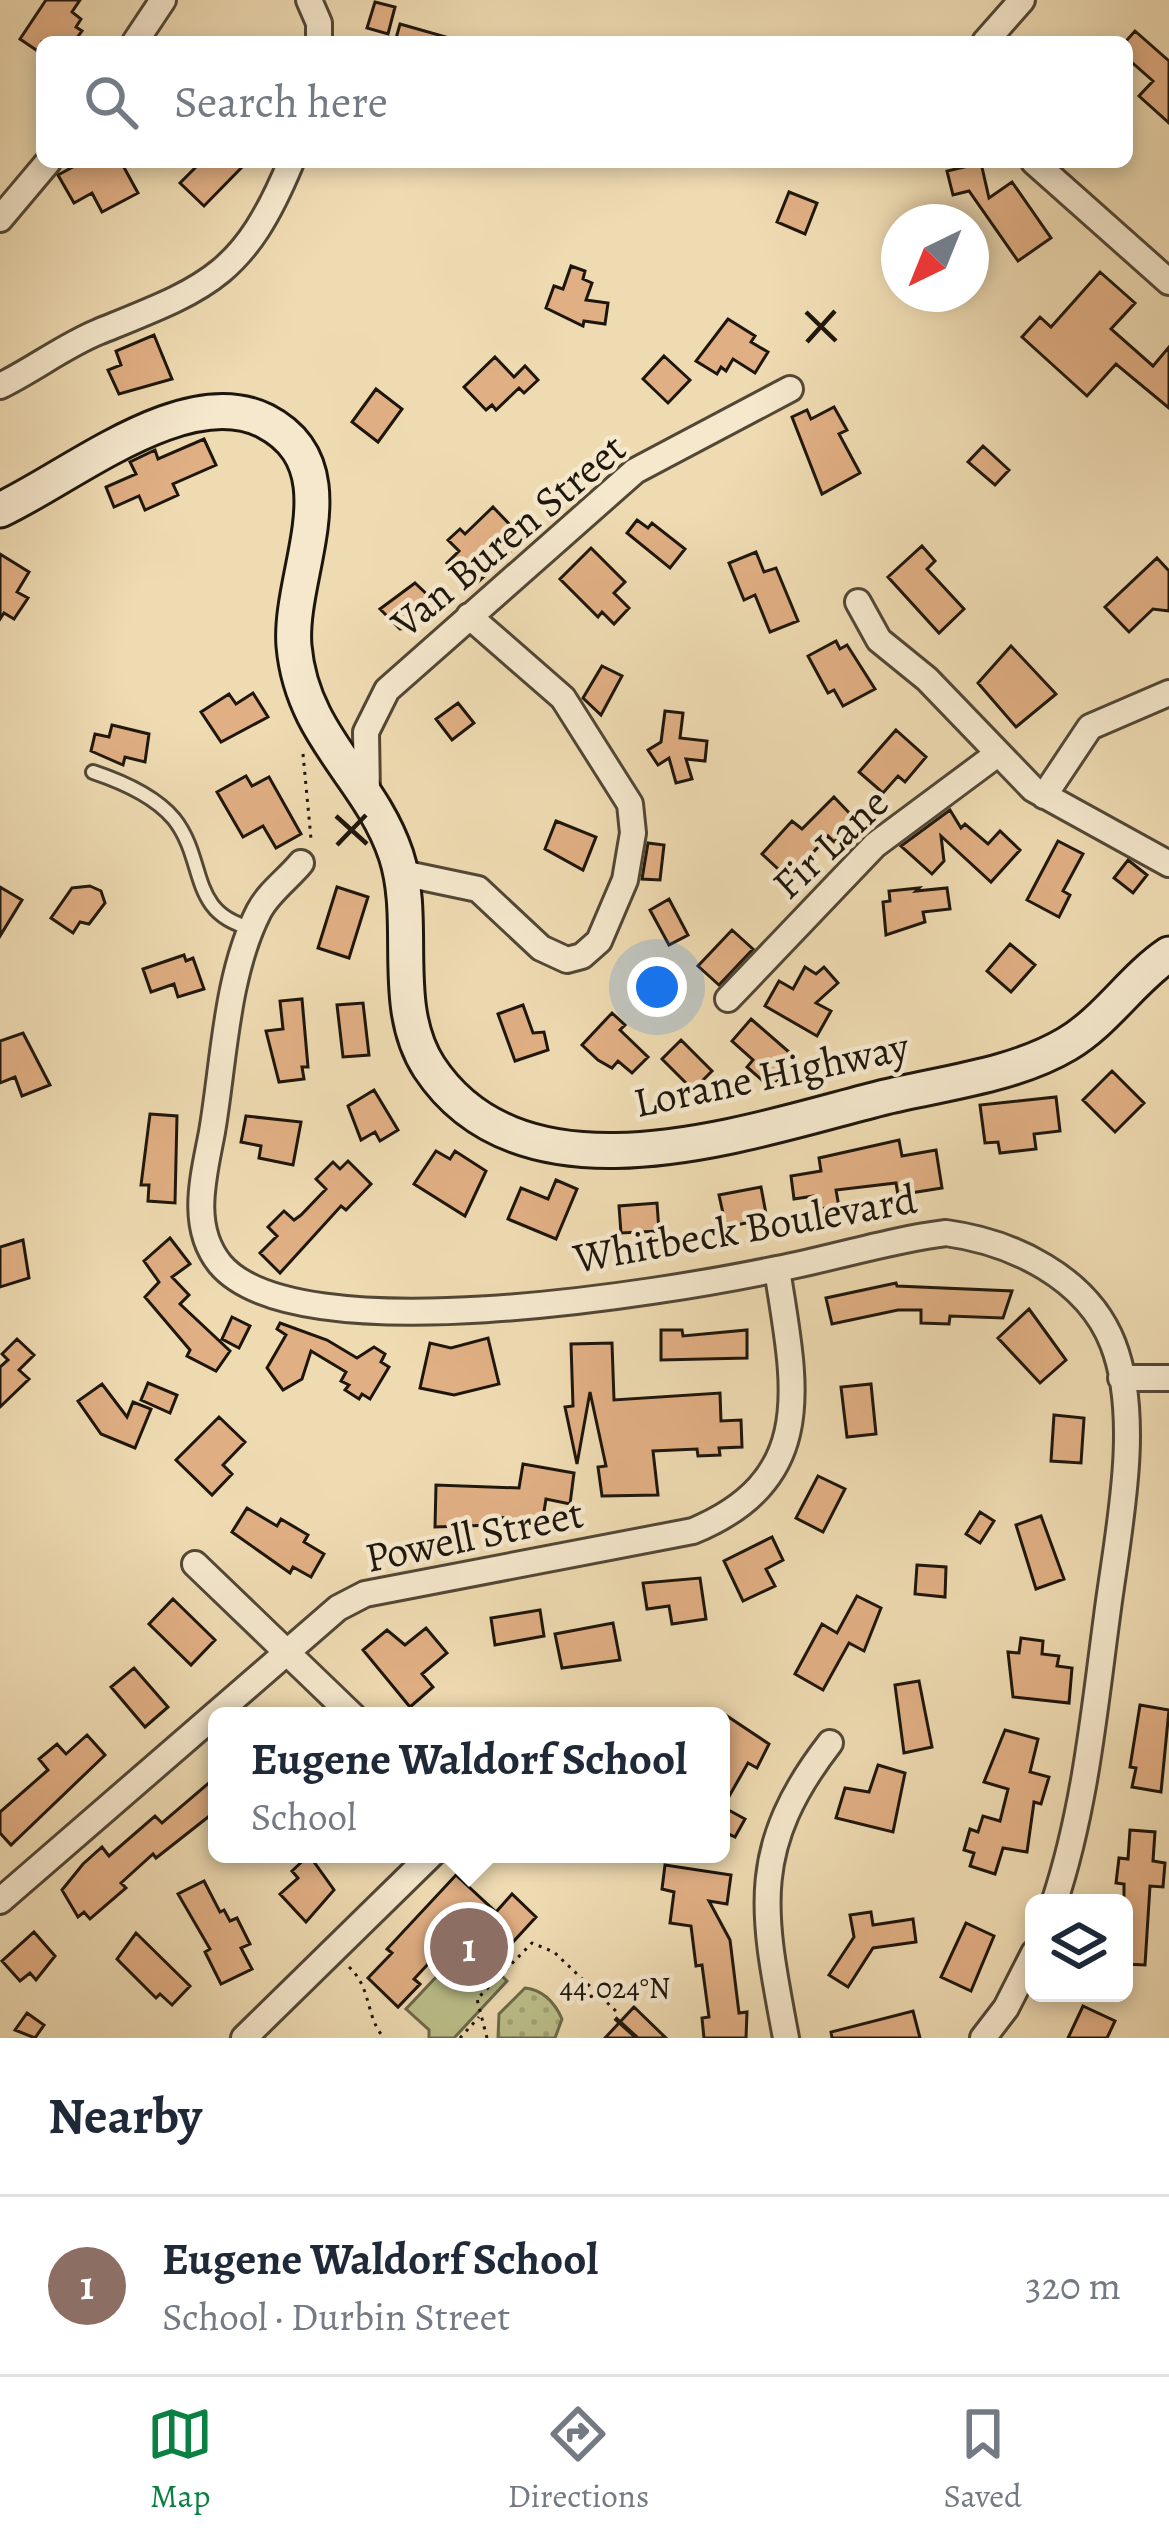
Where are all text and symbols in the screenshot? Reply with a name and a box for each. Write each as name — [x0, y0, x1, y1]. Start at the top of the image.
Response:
search box — [36, 36, 1133, 168]
icon: search — [78, 69, 144, 135]
text: Search here — [174, 71, 388, 133]
north arrow — [881, 204, 989, 312]
street label: Van Buren Street — [378, 420, 638, 651]
street label: Fir Lane — [760, 775, 900, 911]
your location — [627, 957, 687, 1017]
street label: Lorane Highway — [628, 1017, 915, 1131]
street label: Whitbeck Boulevard — [568, 1170, 921, 1286]
street label: Powell Street — [360, 1484, 588, 1586]
popup — [208, 1707, 730, 1863]
text: Eugene Waldorf School — [251, 1728, 687, 1790]
text: School — [251, 1790, 356, 1843]
map controls — [1025, 1894, 1133, 2002]
button: layers — [1025, 1894, 1133, 2002]
pin: 1 — [430, 1902, 508, 1992]
text: 44.024°N — [560, 1968, 670, 2008]
text: Nearby — [48, 2081, 202, 2151]
text: Eugene Waldorf School — [162, 2228, 598, 2290]
text: 1 — [80, 2259, 94, 2312]
text: 320 m — [1025, 2259, 1121, 2312]
text: School · Durbin Street — [162, 2290, 510, 2343]
tab: Map — [147, 2401, 213, 2518]
tab: Directions — [508, 2401, 649, 2518]
tab: Saved — [944, 2401, 1022, 2518]

